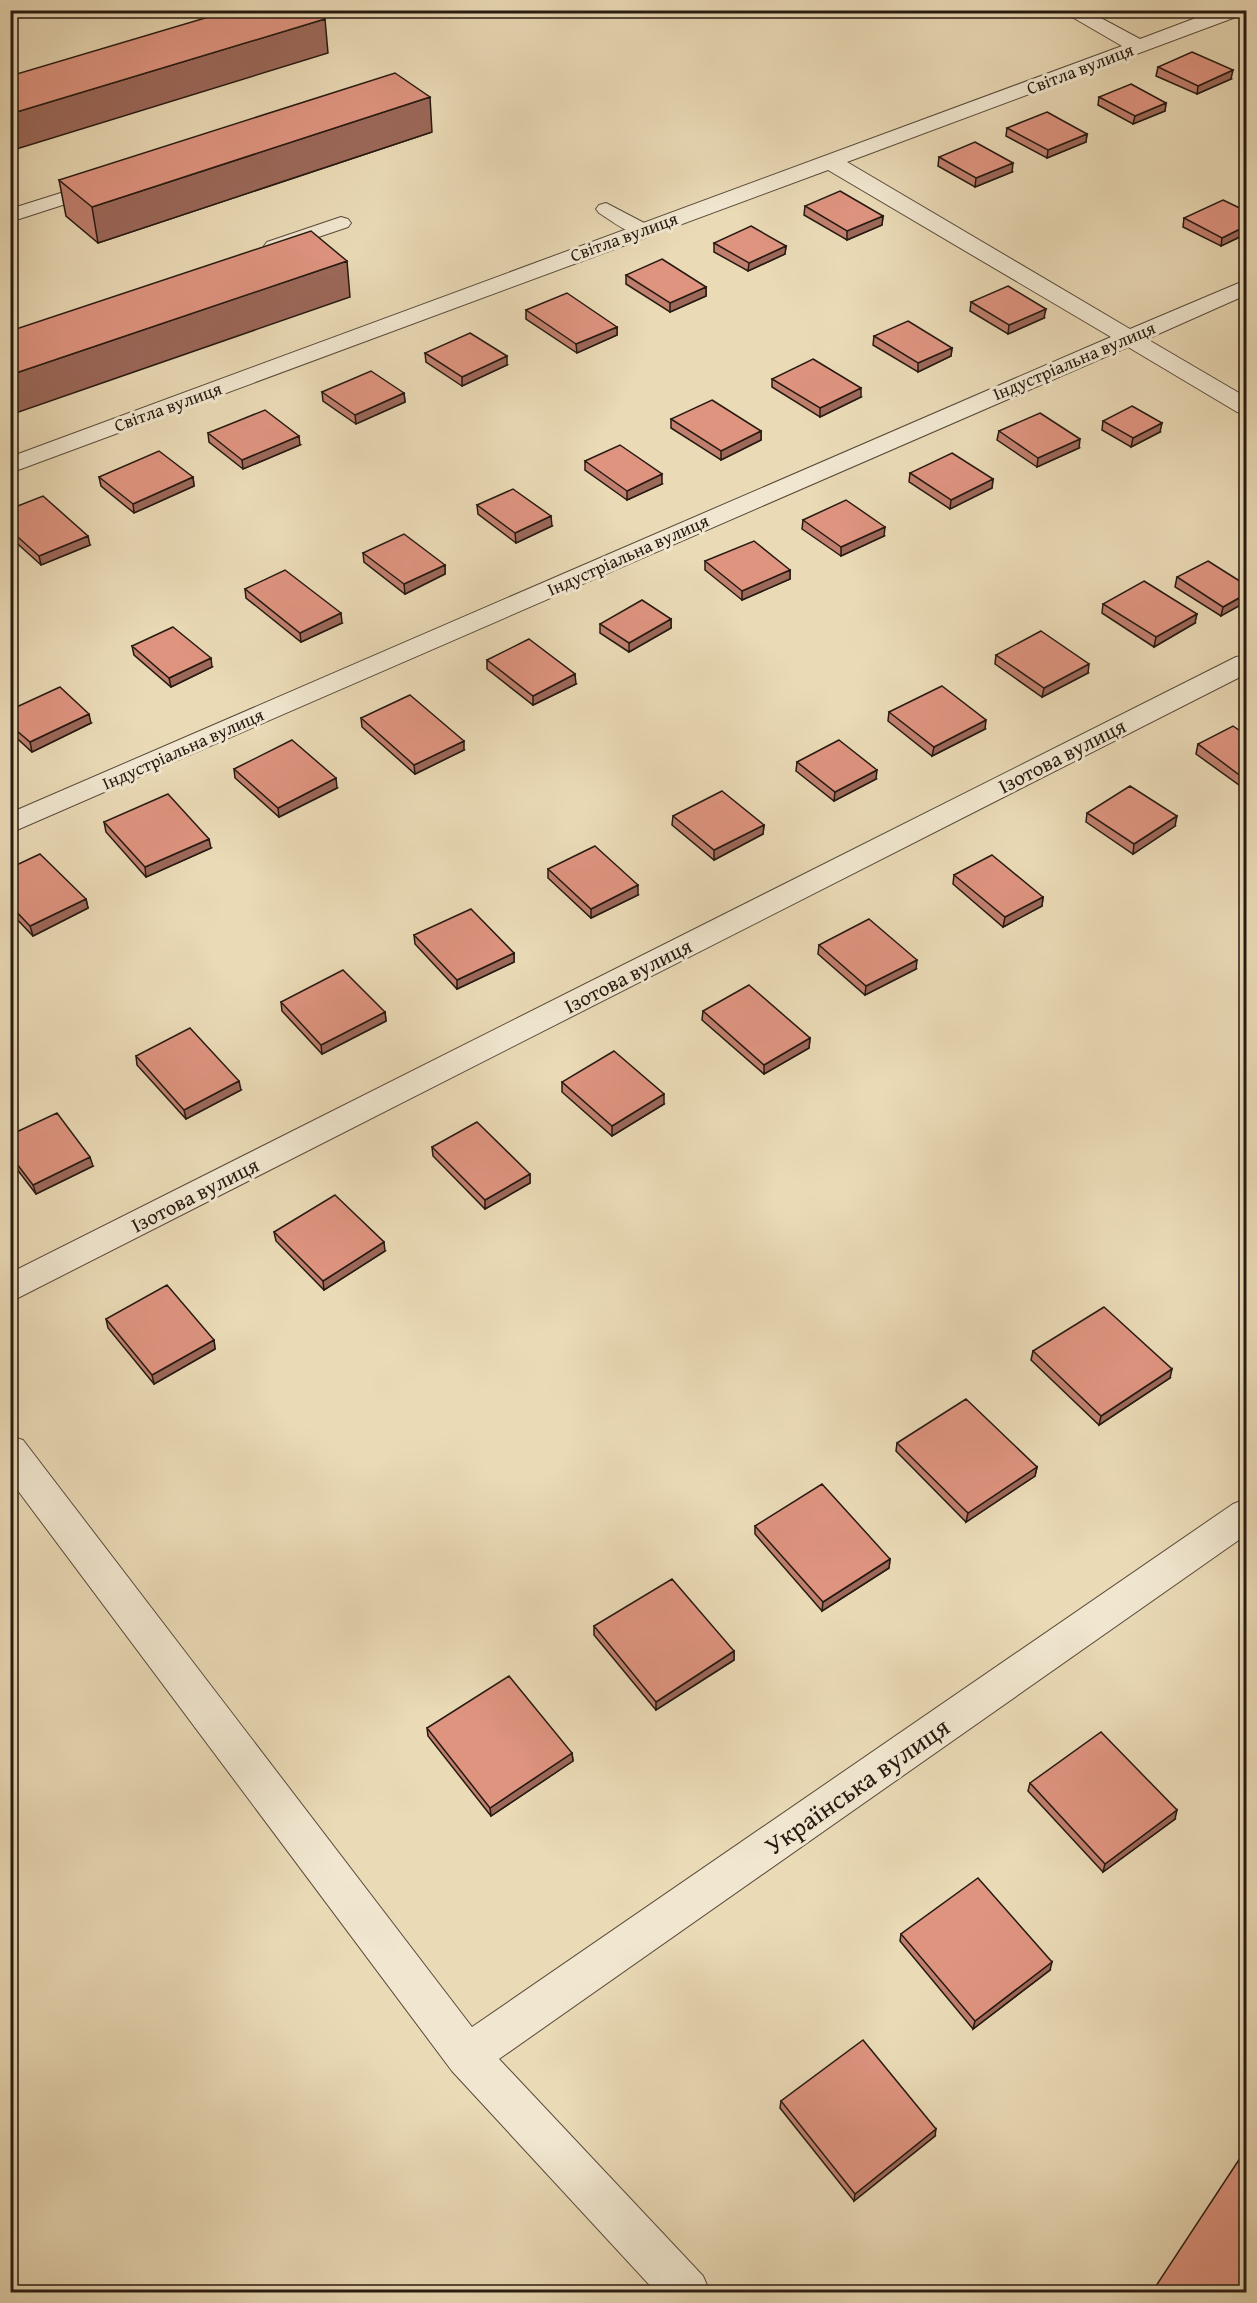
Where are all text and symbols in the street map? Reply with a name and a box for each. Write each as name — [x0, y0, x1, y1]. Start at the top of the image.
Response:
street label: Світла вулиця — [1022, 36, 1137, 101]
street label: Світла вулиця — [566, 205, 681, 268]
street label: Індустріальна вулиця — [988, 314, 1159, 407]
street label: Світла вулиця — [110, 375, 225, 438]
street label: Індустріальна вулиця — [543, 507, 713, 602]
street label: Індустріальна вулиця — [98, 701, 268, 796]
street label: Ізотова вулиця — [993, 710, 1131, 801]
street label: Ізотова вулиця — [559, 930, 697, 1021]
street label: Ізотова вулиця — [126, 1149, 264, 1240]
street label: Українська вулиця — [756, 1707, 957, 1864]

